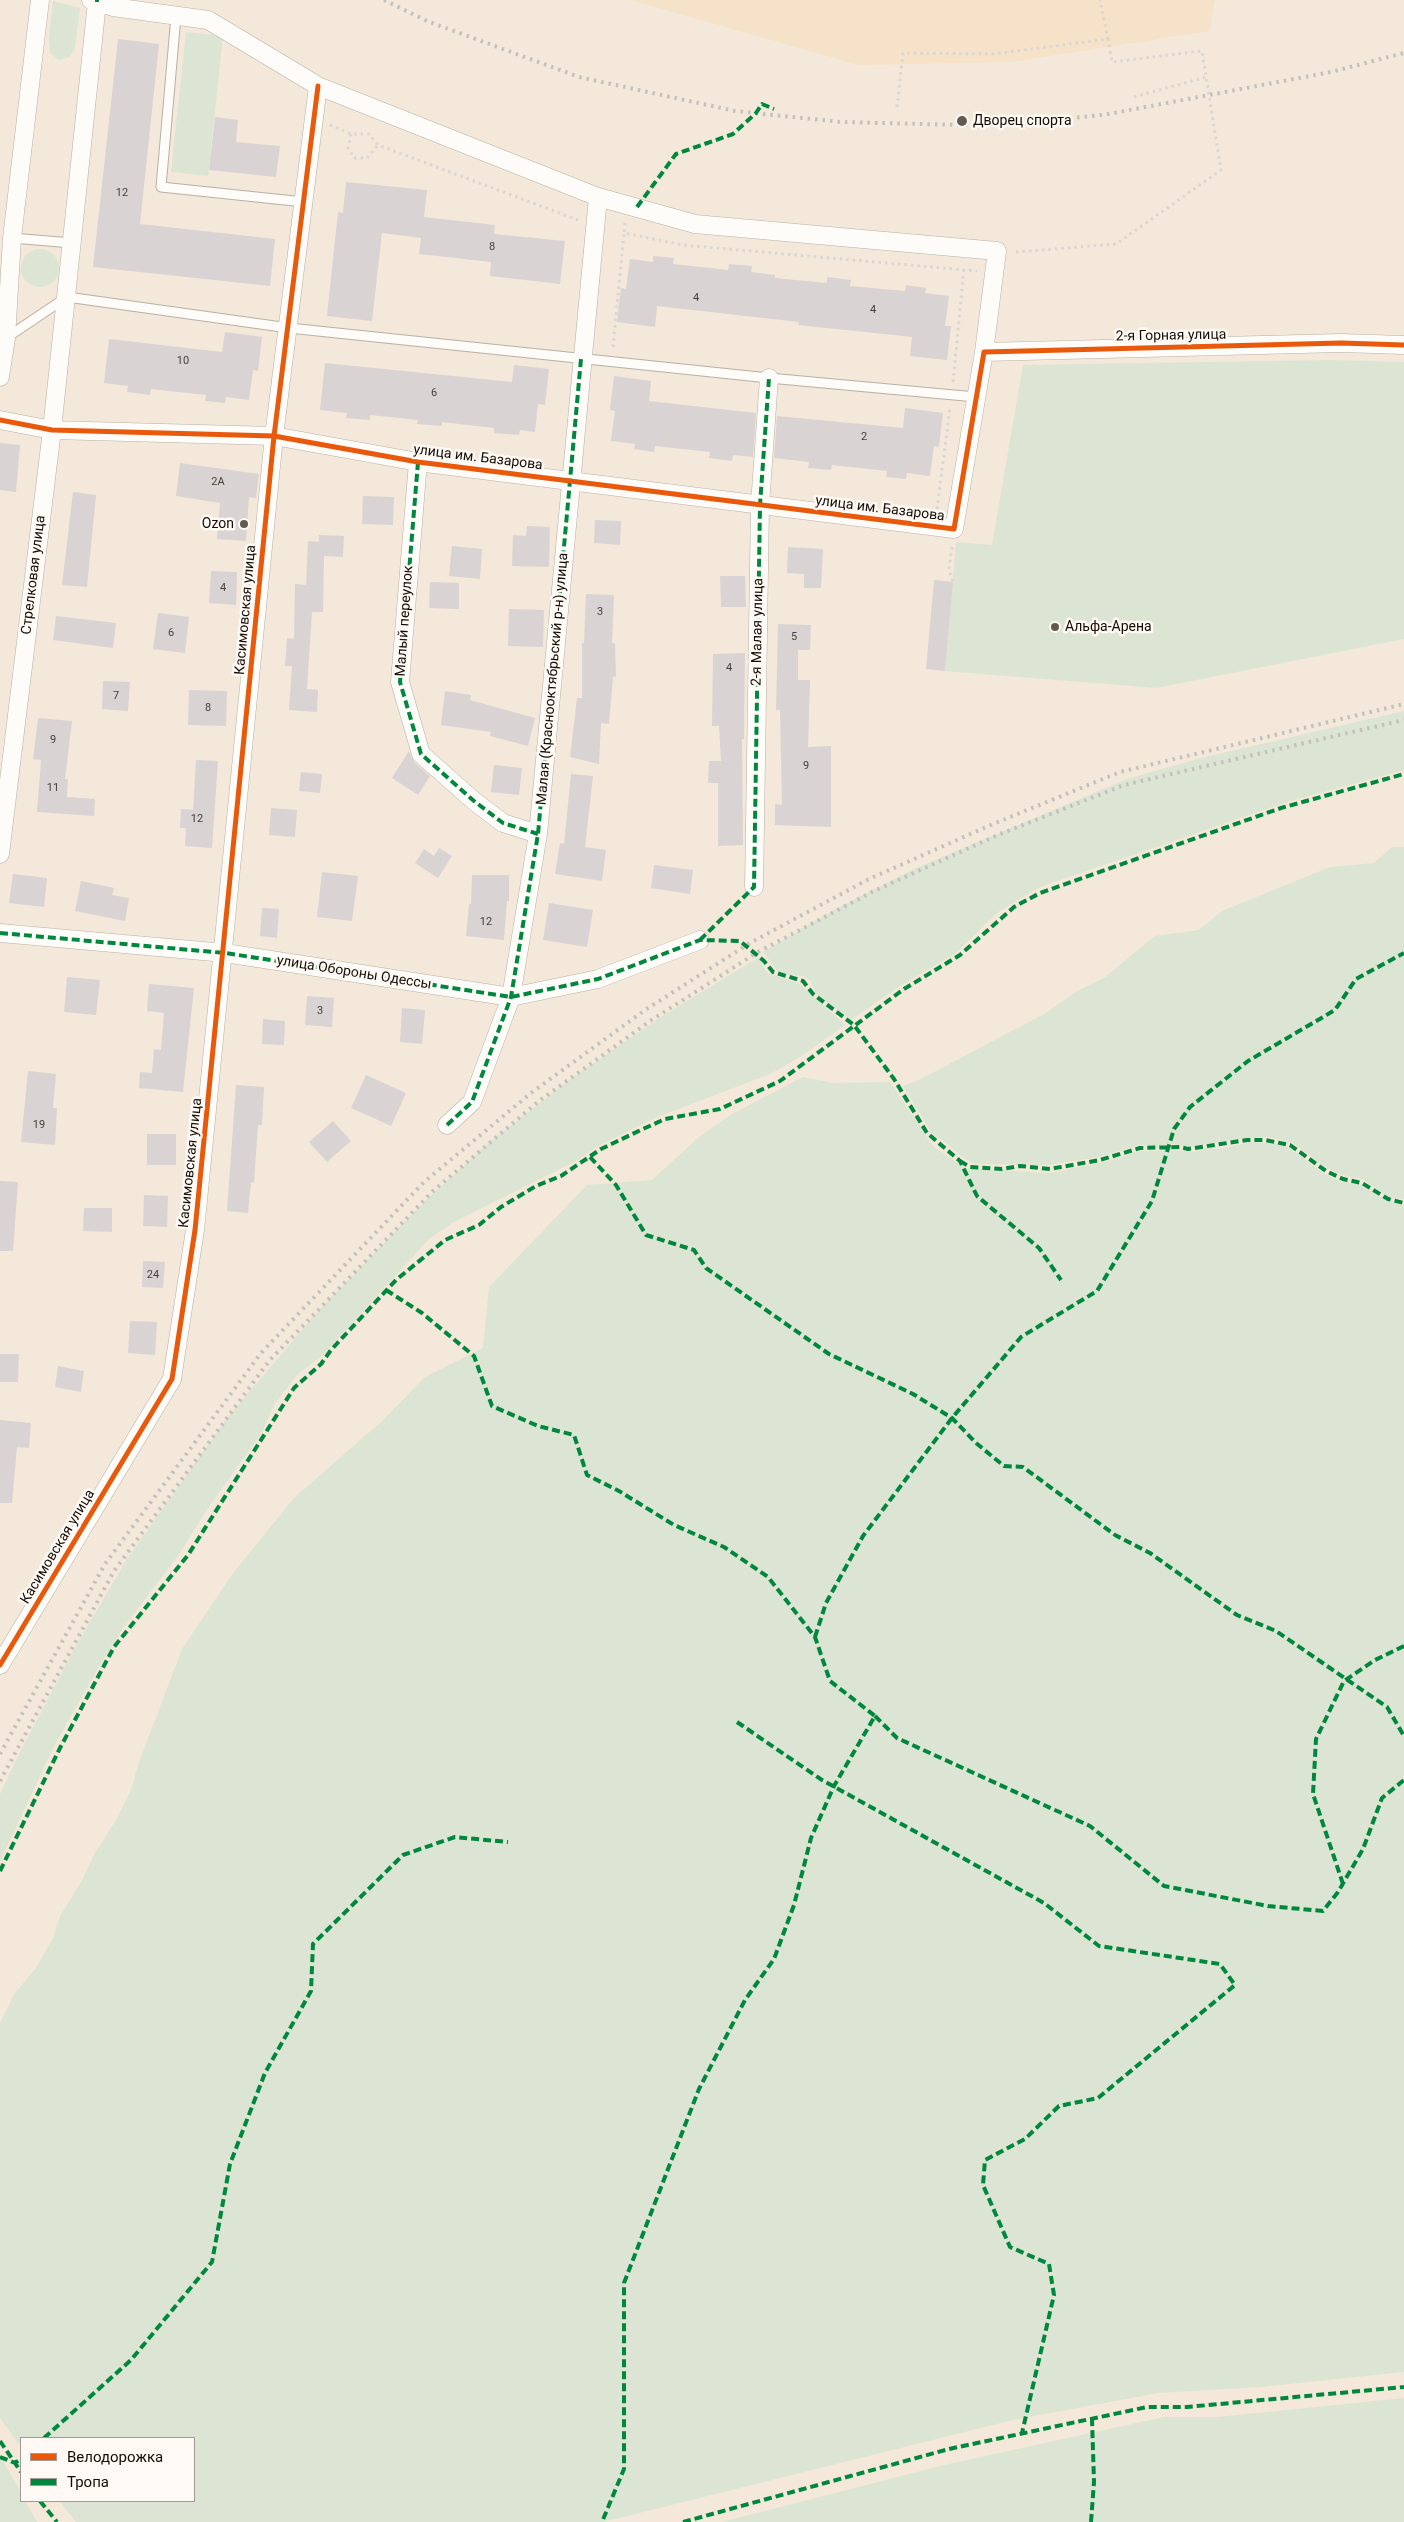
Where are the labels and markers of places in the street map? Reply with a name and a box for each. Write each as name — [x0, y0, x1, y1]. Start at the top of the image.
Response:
place label: Дворец спорта — [973, 113, 1072, 129]
marker: Дворец спорта — [955, 114, 969, 128]
place label: Ozon — [202, 516, 234, 532]
marker: Ozon — [238, 518, 250, 530]
place label: Альфа-Арена — [1065, 619, 1152, 635]
marker: Альфа-Арена — [1049, 621, 1061, 633]

